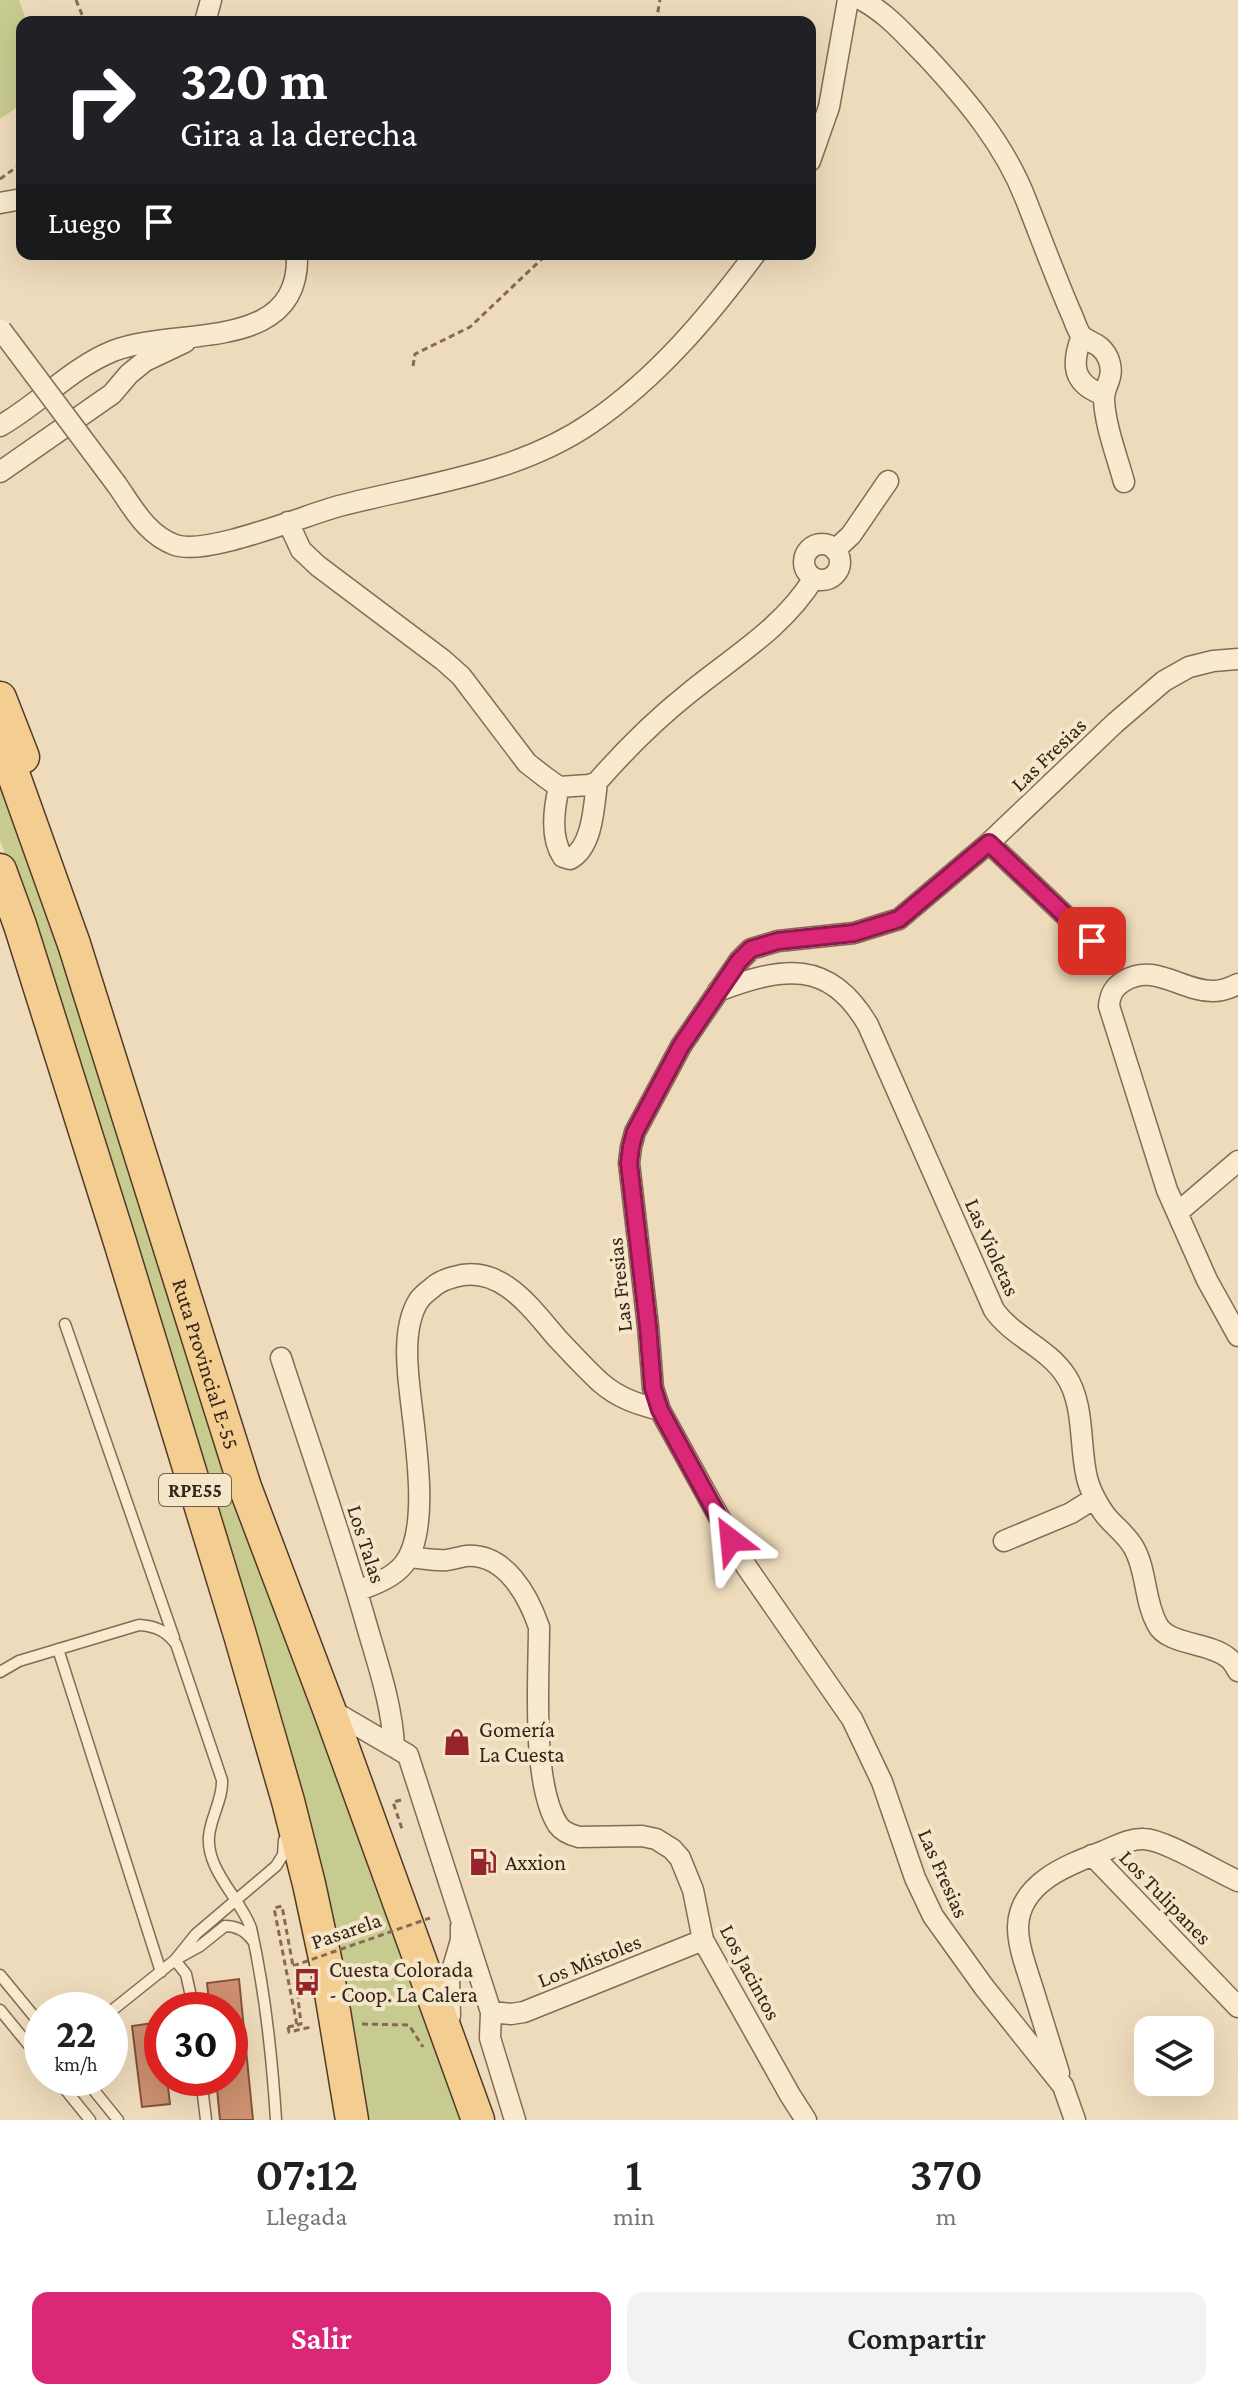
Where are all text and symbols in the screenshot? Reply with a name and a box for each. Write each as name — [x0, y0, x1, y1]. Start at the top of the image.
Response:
icon: right — [48, 48, 152, 152]
text: 320 m — [180, 49, 328, 111]
text: Gira a la derecha — [180, 114, 417, 154]
icon: arrive — [137, 200, 181, 244]
text: Luego — [48, 206, 121, 239]
street label: Las Fresias — [1006, 712, 1091, 796]
pin — [1058, 907, 1126, 975]
icon: arrive — [1070, 919, 1114, 963]
street label: Las Violetas — [960, 1195, 1025, 1300]
street label: Las Fresias — [602, 1236, 637, 1333]
street label: Ruta Provincial E-55 — [167, 1276, 244, 1452]
road number: RPE55 — [159, 1474, 231, 1506]
position arrow — [689, 1498, 773, 1582]
street label: Los Talas — [342, 1502, 391, 1586]
place label: Gomería La Cuesta — [479, 1717, 565, 1767]
shop icon: Gomería La Cuesta — [442, 1727, 472, 1757]
street label: Las Fresias — [913, 1825, 974, 1922]
street label: Los Tulipanes — [1114, 1845, 1217, 1950]
fuel station icon: Axxion — [468, 1847, 498, 1877]
place label: Axxion — [505, 1850, 566, 1875]
street label: Pasarela — [308, 1907, 385, 1954]
street label: Los Jacintos — [715, 1920, 786, 2024]
street label: Los Mistoles — [534, 1928, 645, 1993]
place label: Cuesta Colorada - Coop. La Calera — [329, 1957, 478, 2007]
bus stop icon: Cuesta Colorada - Coop. La Calera — [292, 1967, 322, 1997]
speed limit sign: 30 — [144, 1992, 248, 2096]
text: 22 — [56, 2011, 96, 2056]
map controls — [1134, 2016, 1214, 2096]
button: layers — [1134, 2016, 1214, 2096]
text: km/h — [54, 2053, 98, 2075]
text: 07:12 — [255, 2147, 358, 2200]
text: 1 — [625, 2147, 642, 2200]
text: 370 — [910, 2147, 983, 2200]
text: Llegada — [266, 2202, 347, 2231]
text: min — [613, 2202, 655, 2231]
text: m — [936, 2202, 957, 2231]
button: Salir — [32, 2292, 611, 2384]
button: Compartir — [627, 2292, 1206, 2384]

